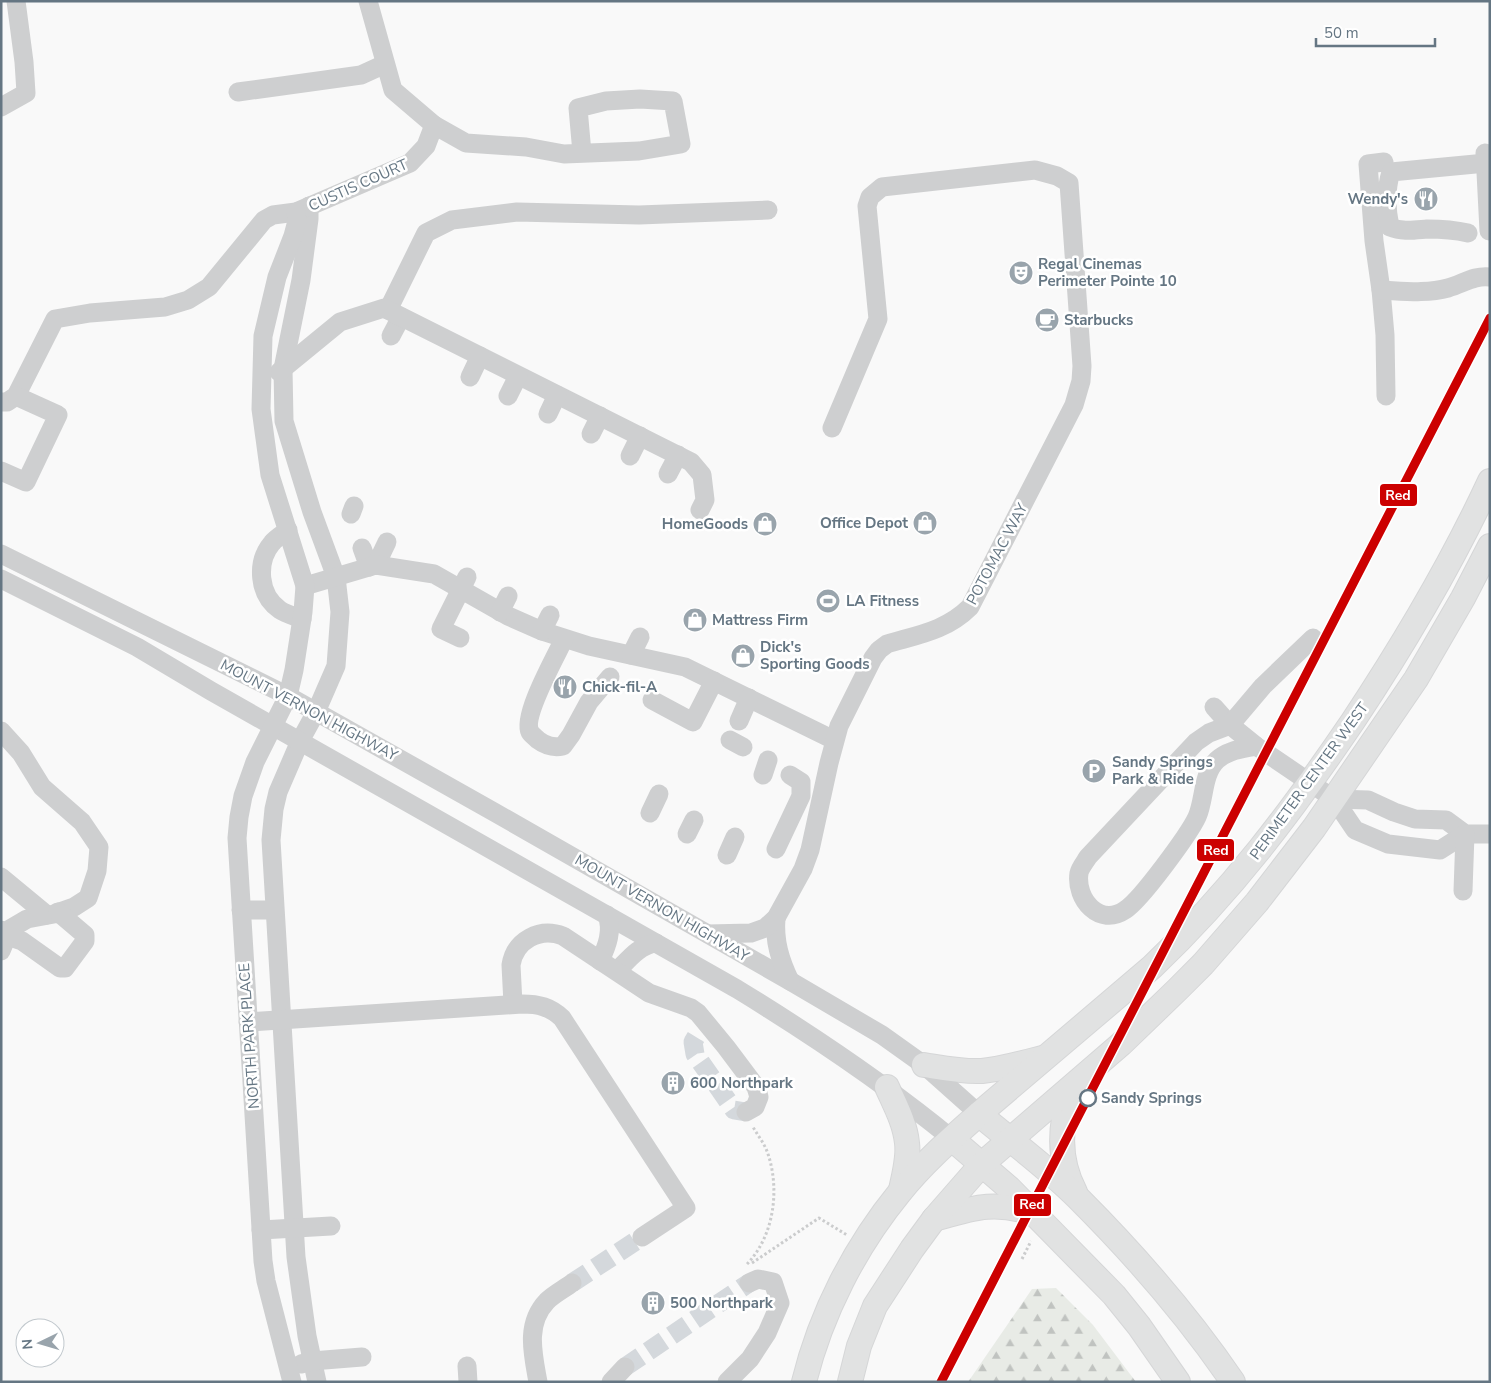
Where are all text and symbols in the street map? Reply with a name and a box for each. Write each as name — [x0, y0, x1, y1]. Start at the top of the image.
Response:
scale bar — [1316, 15, 1435, 47]
text: 50 m — [1324, 23, 1359, 43]
street label: CUSTIS COURT — [305, 154, 411, 216]
restaurant icon: Wendy's — [1413, 186, 1439, 212]
place label: Wendy's — [1348, 189, 1408, 209]
place label: Regal Cinemas Perimeter Pointe 10 — [1038, 254, 1177, 291]
theatre icon: Regal Cinemas Perimeter Pointe 10 — [1008, 260, 1034, 286]
cafe icon: Starbucks — [1034, 307, 1060, 333]
place label: Starbucks — [1064, 310, 1133, 330]
line badge: Red — [1379, 483, 1418, 507]
text: Red — [1385, 486, 1411, 505]
street label: POTOMAC WAY — [962, 499, 1033, 608]
shop icon: Office Depot — [912, 510, 938, 536]
shop icon: HomeGoods — [752, 511, 778, 537]
place label: Office Depot — [820, 513, 908, 533]
place label: HomeGoods — [662, 514, 748, 534]
sports icon: LA Fitness — [815, 588, 841, 614]
place label: LA Fitness — [846, 591, 919, 611]
shop icon: Mattress Firm — [682, 607, 708, 633]
place label: Mattress Firm — [712, 610, 808, 630]
place label: Dick's Sporting Goods — [760, 637, 870, 674]
shop icon: Dick's Sporting Goods — [730, 643, 756, 669]
street label: MOUNT VERNON HIGHWAY — [217, 655, 402, 766]
restaurant icon: Chick-fil-A — [552, 674, 578, 700]
place label: Chick-fil-A — [582, 677, 658, 697]
street label: PERIMETER CENTER WEST — [1245, 698, 1373, 864]
place label: Sandy Springs Park & Ride — [1112, 752, 1213, 789]
parking icon: Sandy Springs Park & Ride — [1081, 758, 1107, 784]
line badge: Red — [1196, 838, 1235, 862]
text: Red — [1203, 841, 1229, 860]
street label: MOUNT VERNON HIGHWAY — [571, 850, 754, 967]
street label: NORTH PARK PLACE — [234, 962, 264, 1110]
building icon: 600 Northpark — [660, 1070, 686, 1096]
place label: 600 Northpark — [690, 1073, 794, 1093]
place label: Sandy Springs — [1101, 1088, 1202, 1108]
marker: Sandy Springs — [1079, 1089, 1097, 1107]
line badge: Red — [1013, 1193, 1052, 1217]
text: Red — [1019, 1195, 1045, 1214]
building icon: 500 Northpark — [640, 1290, 666, 1316]
place label: 500 Northpark — [670, 1293, 774, 1313]
north arrow — [15, 1318, 65, 1368]
text: N — [18, 1338, 37, 1350]

